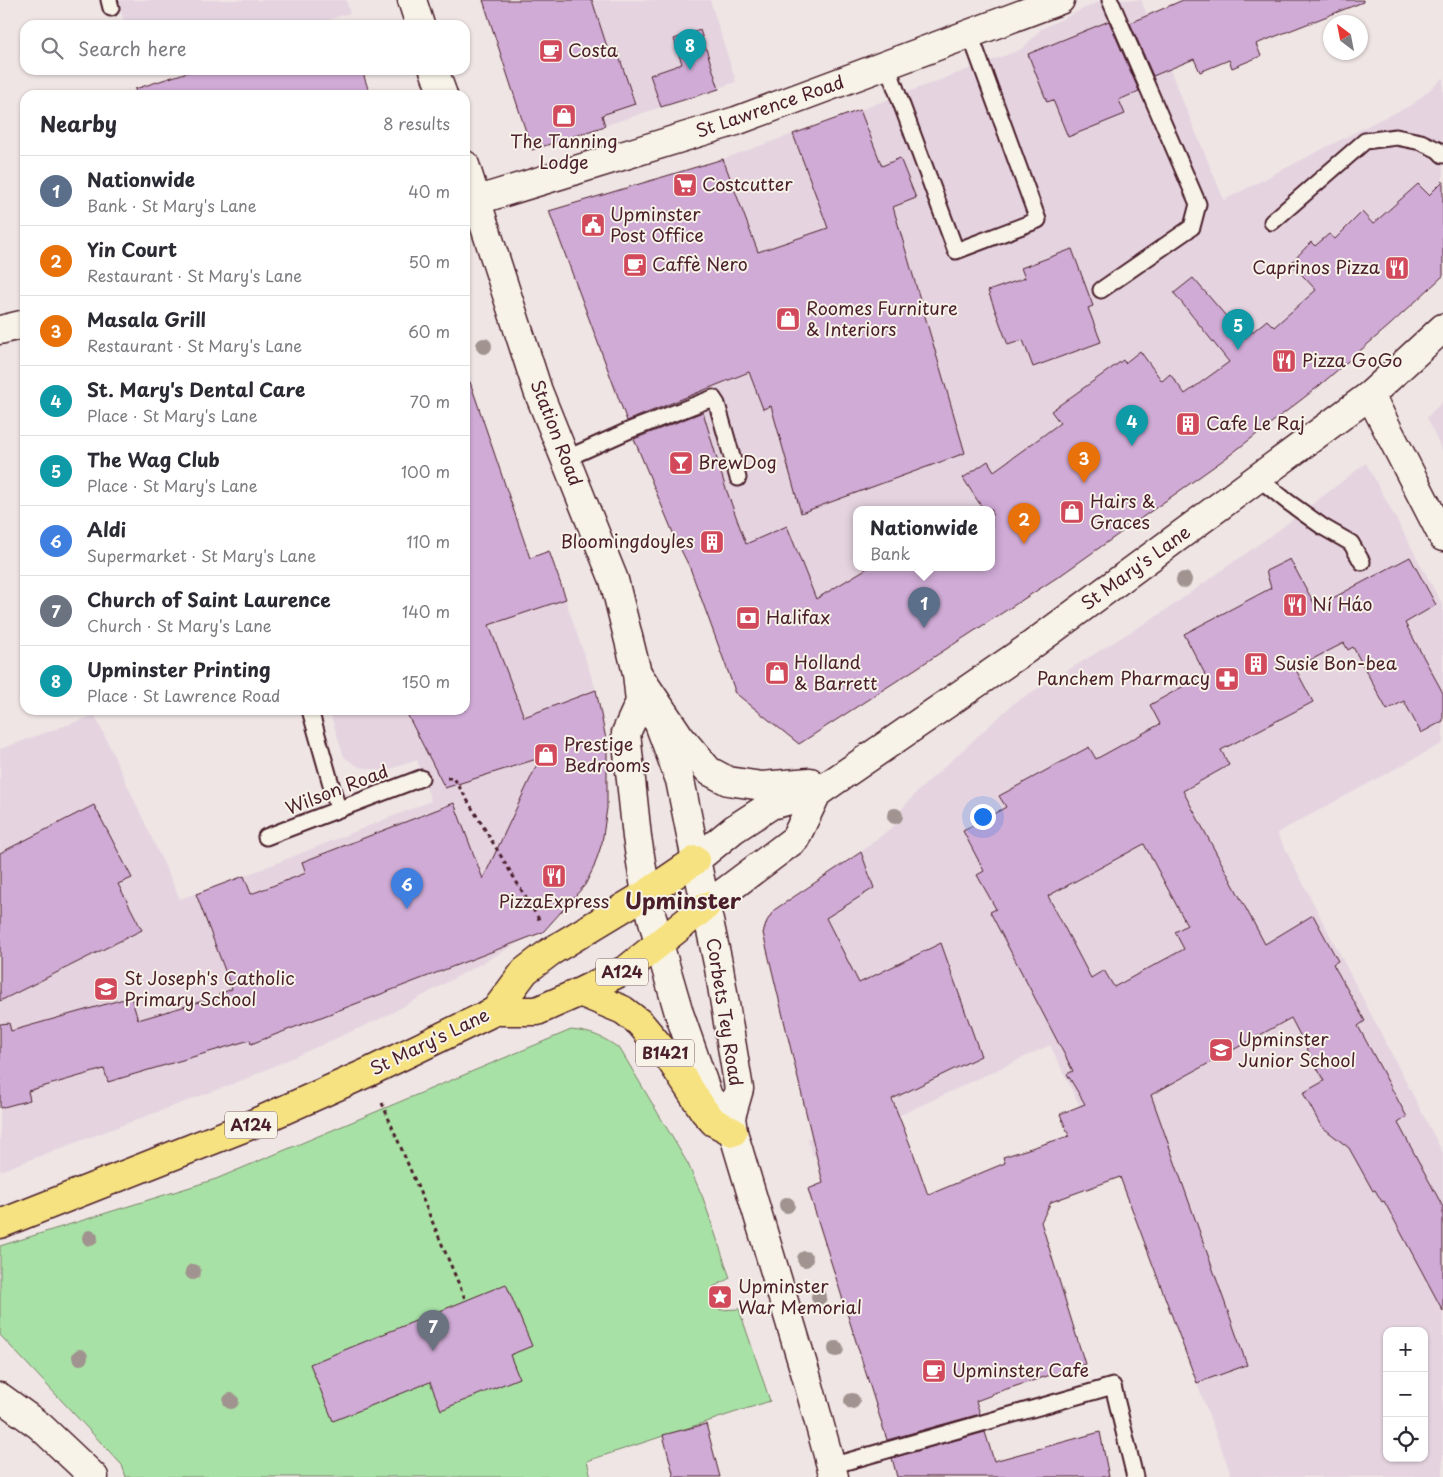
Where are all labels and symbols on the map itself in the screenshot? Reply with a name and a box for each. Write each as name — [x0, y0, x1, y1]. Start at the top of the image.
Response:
north arrow — [1323, 15, 1368, 60]
pin: 8 — [674, 29, 706, 70]
place label: Costa — [568, 36, 619, 63]
cafe icon: Costa — [538, 38, 564, 64]
street label: St Lawrence Road — [692, 68, 847, 144]
shop icon: The Tanning Lodge — [551, 103, 577, 129]
place label: The Tanning Lodge — [510, 127, 618, 175]
place label: Costcutter — [702, 170, 793, 197]
supermarket icon: Costcutter — [672, 172, 698, 198]
place label: Upminster Post Office — [610, 200, 704, 248]
public building icon: Upminster Post Office — [580, 212, 606, 238]
place label: Caffè Nero — [652, 250, 748, 277]
cafe icon: Caffè Nero — [622, 252, 648, 278]
place label: Caprinos Pizza — [1252, 253, 1381, 280]
restaurant icon: Caprinos Pizza — [1384, 255, 1410, 281]
place label: Roomes Furniture & Interiors — [806, 294, 958, 342]
shop icon: Roomes Furniture & Interiors — [775, 306, 801, 332]
pin: 5 — [1222, 309, 1254, 350]
place label: Pizza GoGo — [1302, 346, 1402, 373]
restaurant icon: Pizza GoGo — [1271, 348, 1297, 374]
street label: Station Road — [525, 375, 590, 489]
pin: 4 — [1116, 405, 1148, 446]
place label: Cafe Le Raj — [1206, 409, 1305, 436]
building icon: Cafe Le Raj — [1175, 411, 1201, 437]
pin: 3 — [1068, 442, 1100, 483]
place label: BrewDog — [698, 448, 777, 475]
bar icon: BrewDog — [668, 450, 694, 476]
place label: Hairs & Graces — [1090, 487, 1155, 535]
shop icon: Hairs & Graces — [1059, 499, 1085, 525]
pin: 2 — [1008, 503, 1040, 544]
street label: St Mary's Lane — [1075, 518, 1196, 616]
place label: Bloomingdoyles — [560, 527, 694, 554]
building icon: Bloomingdoyles — [699, 529, 725, 555]
pin: 1 — [908, 587, 940, 628]
place label: Ní Háo — [1312, 590, 1372, 617]
restaurant icon: Ní Háo — [1282, 592, 1308, 618]
place label: Halifax — [766, 603, 830, 630]
bank icon: Halifax — [735, 605, 761, 631]
place label: Holland & Barrett — [794, 648, 877, 696]
place label: Susie Bon-bea — [1274, 649, 1398, 676]
building icon: Susie Bon-bea — [1243, 651, 1269, 677]
shop icon: Holland & Barrett — [764, 660, 790, 686]
place label: Panchem Pharmacy — [1037, 664, 1210, 691]
pharmacy icon: Panchem Pharmacy — [1214, 666, 1240, 692]
place label: Prestige Bedrooms — [564, 730, 650, 778]
shop icon: Prestige Bedrooms — [533, 742, 559, 768]
street label: Wilson Road — [281, 757, 392, 821]
your location — [970, 804, 996, 830]
restaurant icon: PizzaExpress — [541, 863, 567, 889]
pin: 6 — [391, 868, 423, 909]
district label: Upminster — [625, 883, 742, 916]
place label: PizzaExpress — [499, 887, 609, 914]
street label: Corbets Tey Road — [700, 936, 751, 1088]
road number: A124 — [596, 959, 648, 986]
place label: St Joseph's Catholic Primary School — [124, 964, 295, 1012]
school or university icon: St Joseph's Catholic Primary School — [93, 976, 119, 1002]
street label: St Mary's Lane — [365, 1000, 494, 1081]
place label: Upminster Junior School — [1238, 1025, 1356, 1073]
school or university icon: Upminster Junior School — [1208, 1037, 1234, 1063]
road number: B1421 — [636, 1040, 694, 1066]
road number: A124 — [225, 1112, 277, 1138]
place label: Upminster War Memorial — [738, 1272, 862, 1320]
place icon: Upminster War Memorial — [707, 1284, 733, 1310]
pin: 7 — [417, 1310, 449, 1351]
place label: Upminster Cafe — [952, 1356, 1089, 1383]
cafe icon: Upminster Cafe — [921, 1358, 947, 1384]

